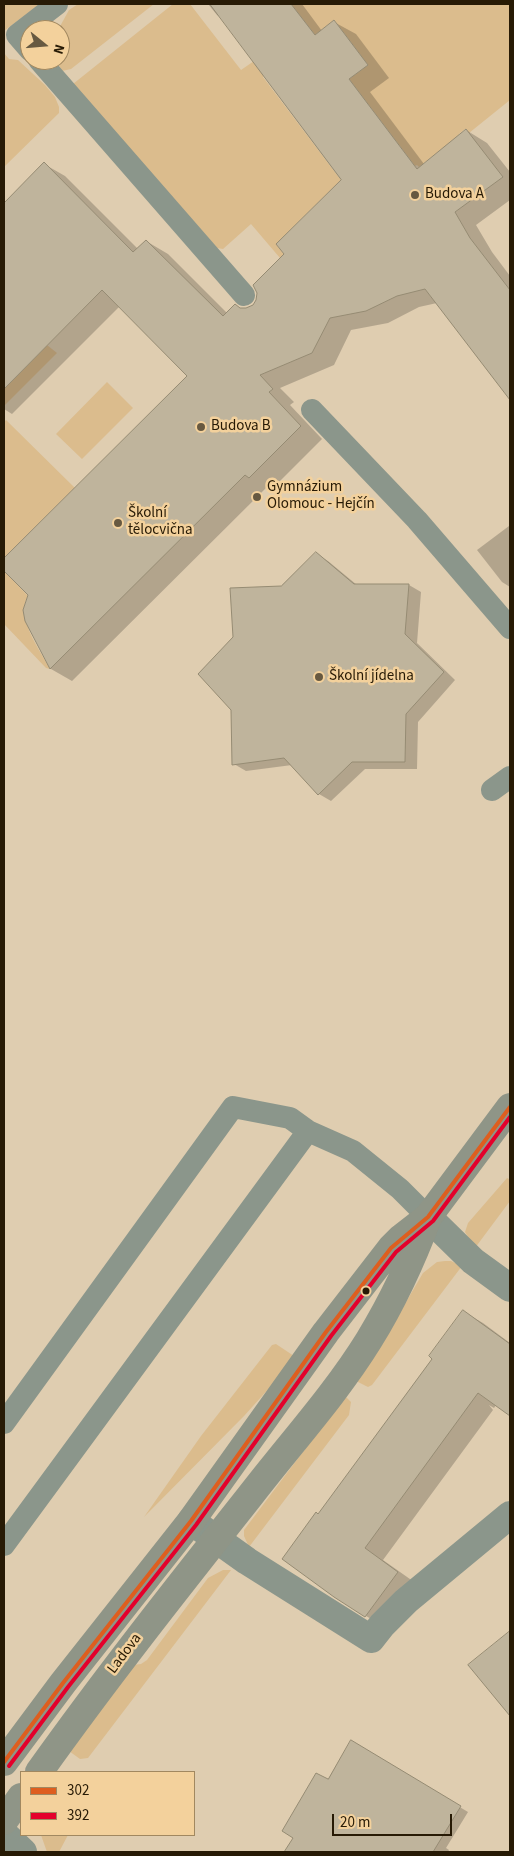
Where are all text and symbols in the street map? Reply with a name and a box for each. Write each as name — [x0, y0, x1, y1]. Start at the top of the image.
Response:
north arrow — [20, 20, 70, 70]
text: N — [47, 42, 69, 56]
place label: Budova A — [425, 186, 484, 204]
marker: Budova A — [409, 189, 421, 201]
place label: Budova B — [211, 418, 270, 436]
marker: Budova B — [195, 421, 207, 433]
place label: Gymnázium Olomouc - Hejčín — [267, 479, 375, 514]
marker: Gymnázium Olomouc - Hejčín — [251, 491, 263, 503]
place label: Školní tělocvična — [128, 505, 192, 540]
marker: Školní tělocvična — [112, 517, 124, 529]
place label: Školní jídelna — [329, 668, 414, 686]
marker: Školní jídelna — [313, 671, 325, 683]
unlabelled marker — [361, 1286, 371, 1296]
street label: Ladova — [104, 1630, 146, 1678]
legend — [20, 1771, 195, 1836]
text: 302 — [67, 1780, 89, 1801]
scale bar — [334, 1804, 454, 1836]
text: 392 — [67, 1805, 89, 1826]
text: 20 m — [340, 1812, 370, 1833]

